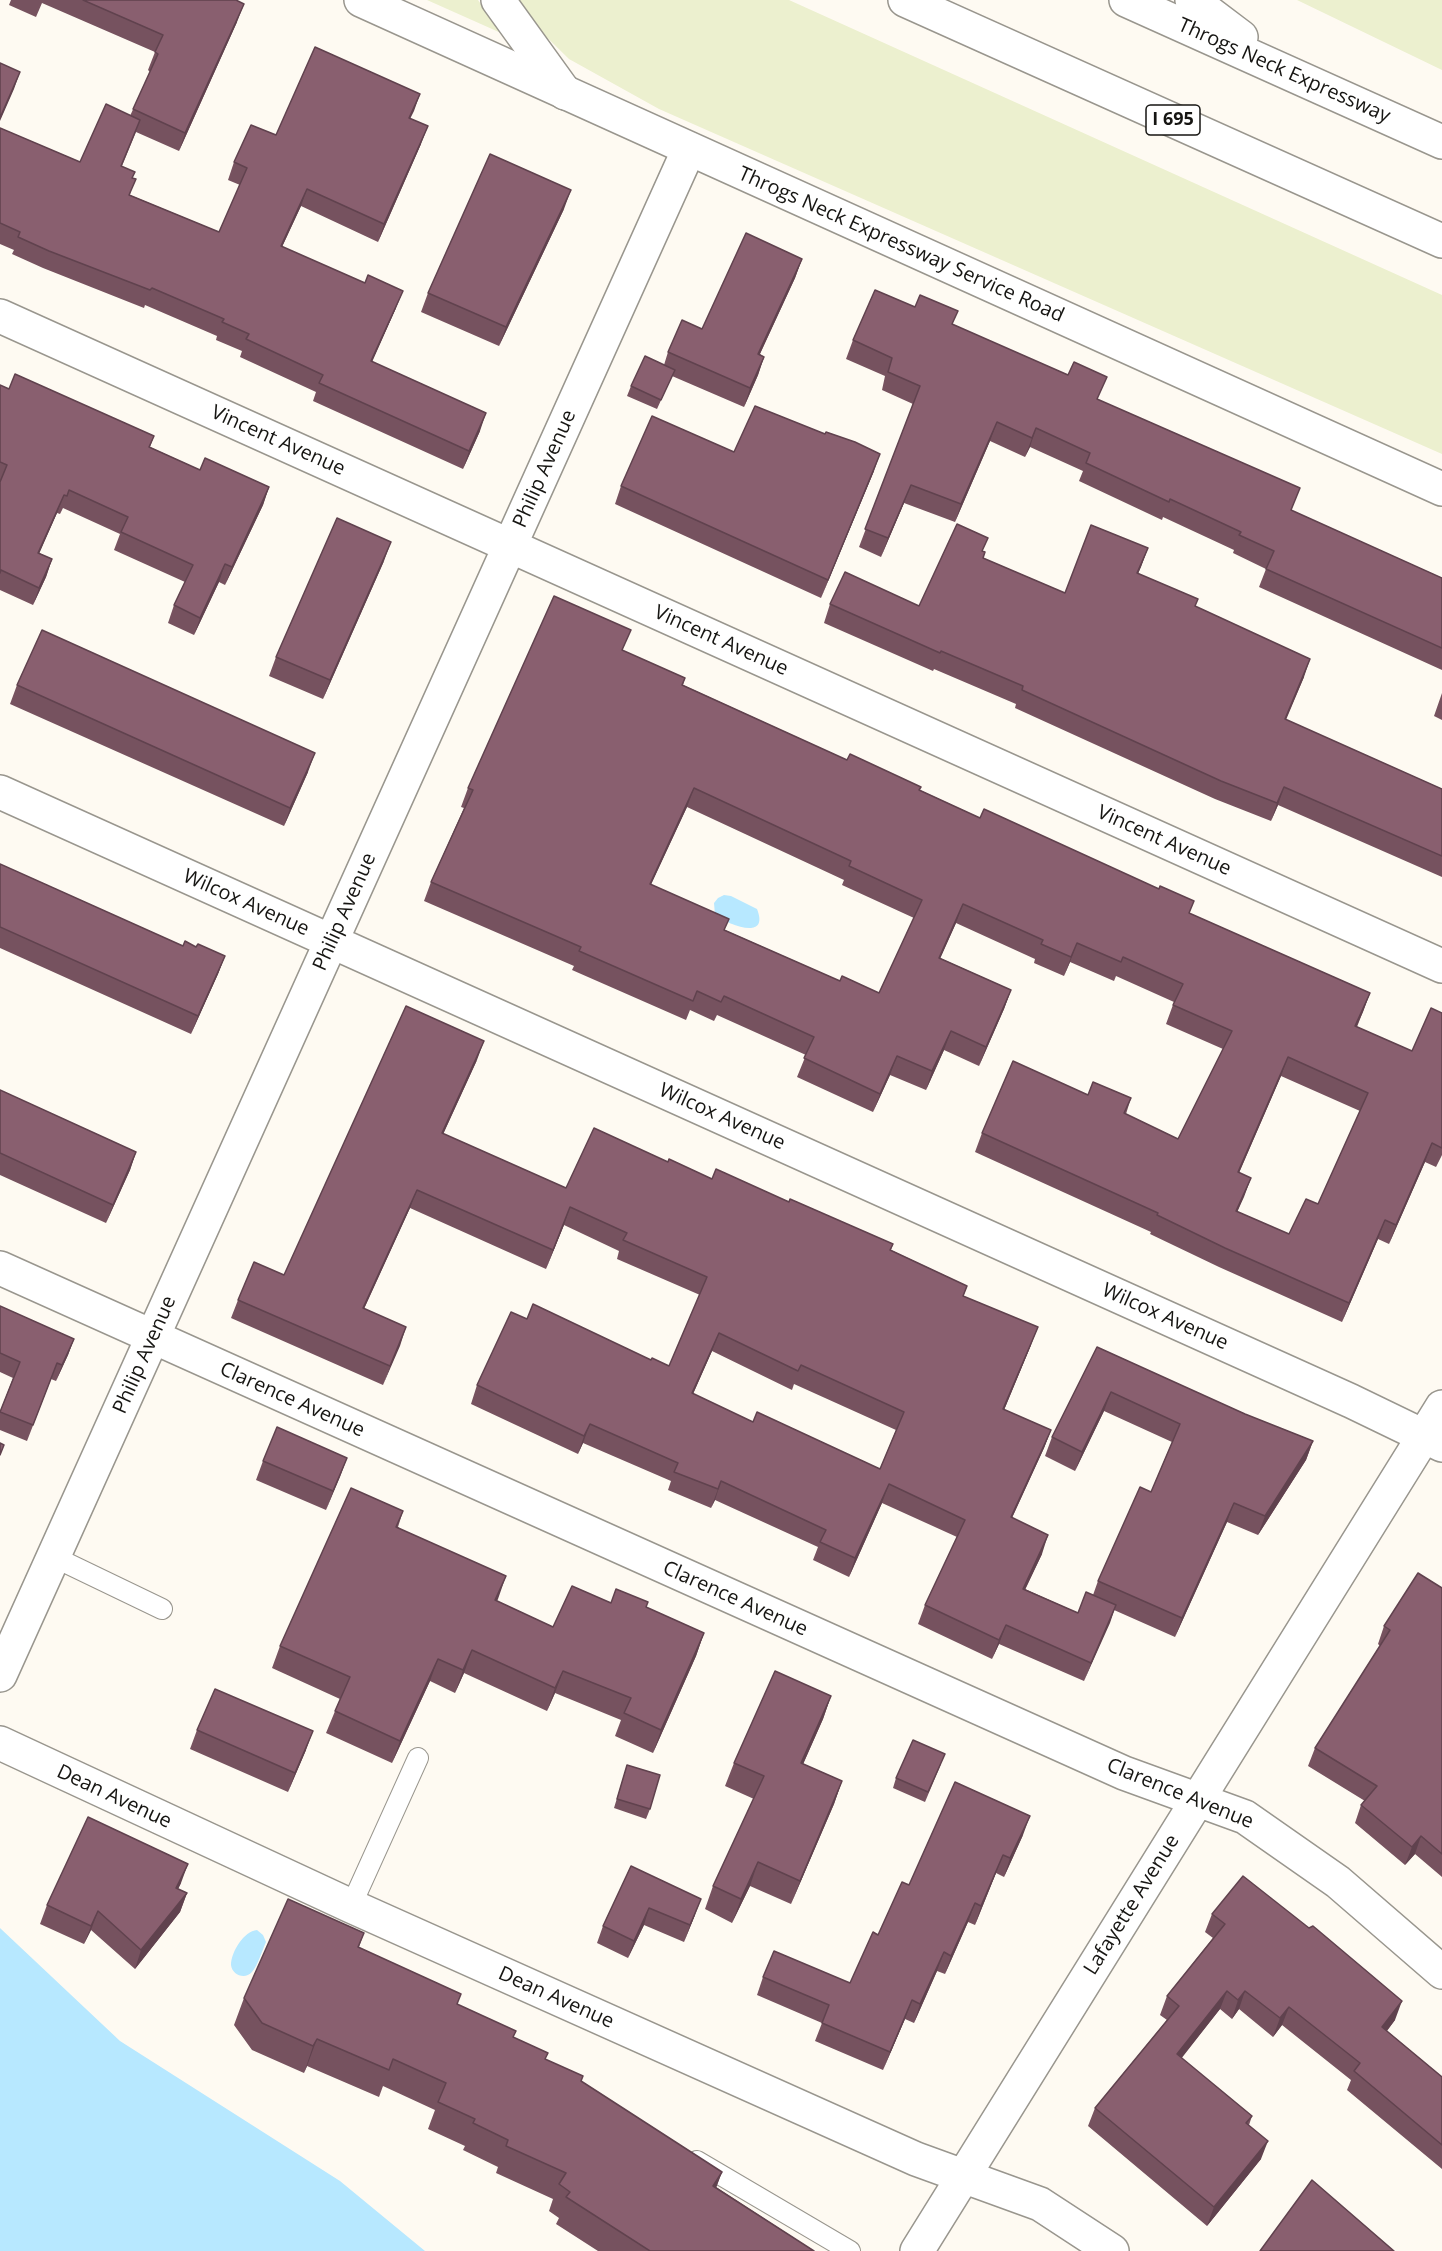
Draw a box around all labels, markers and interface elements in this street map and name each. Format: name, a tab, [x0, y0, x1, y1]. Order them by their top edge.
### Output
street label: Throgs Neck Expressway	[1174, 13, 1394, 129]
road number: I 695	[1146, 105, 1200, 135]
street label: Throgs Neck Expressway Service Road	[734, 162, 1068, 328]
street label: Vincent Avenue	[207, 401, 349, 481]
street label: Philip Avenue	[508, 406, 582, 532]
street label: Vincent Avenue	[650, 601, 792, 681]
street label: Vincent Avenue	[1093, 801, 1235, 881]
street label: Philip Avenue	[308, 849, 382, 975]
street label: Wilcox Avenue	[179, 864, 313, 942]
street label: Wilcox Avenue	[655, 1078, 789, 1156]
street label: Wilcox Avenue	[1098, 1278, 1232, 1356]
street label: Philip Avenue	[108, 1292, 182, 1418]
street label: Clarence Avenue	[216, 1357, 368, 1443]
street label: Clarence Avenue	[659, 1556, 811, 1642]
street label: Clarence Avenue	[1103, 1754, 1257, 1834]
street label: Dean Avenue	[53, 1760, 175, 1834]
street label: Lafayette Avenue	[1079, 1830, 1185, 1980]
street label: Dean Avenue	[495, 1962, 617, 2034]

